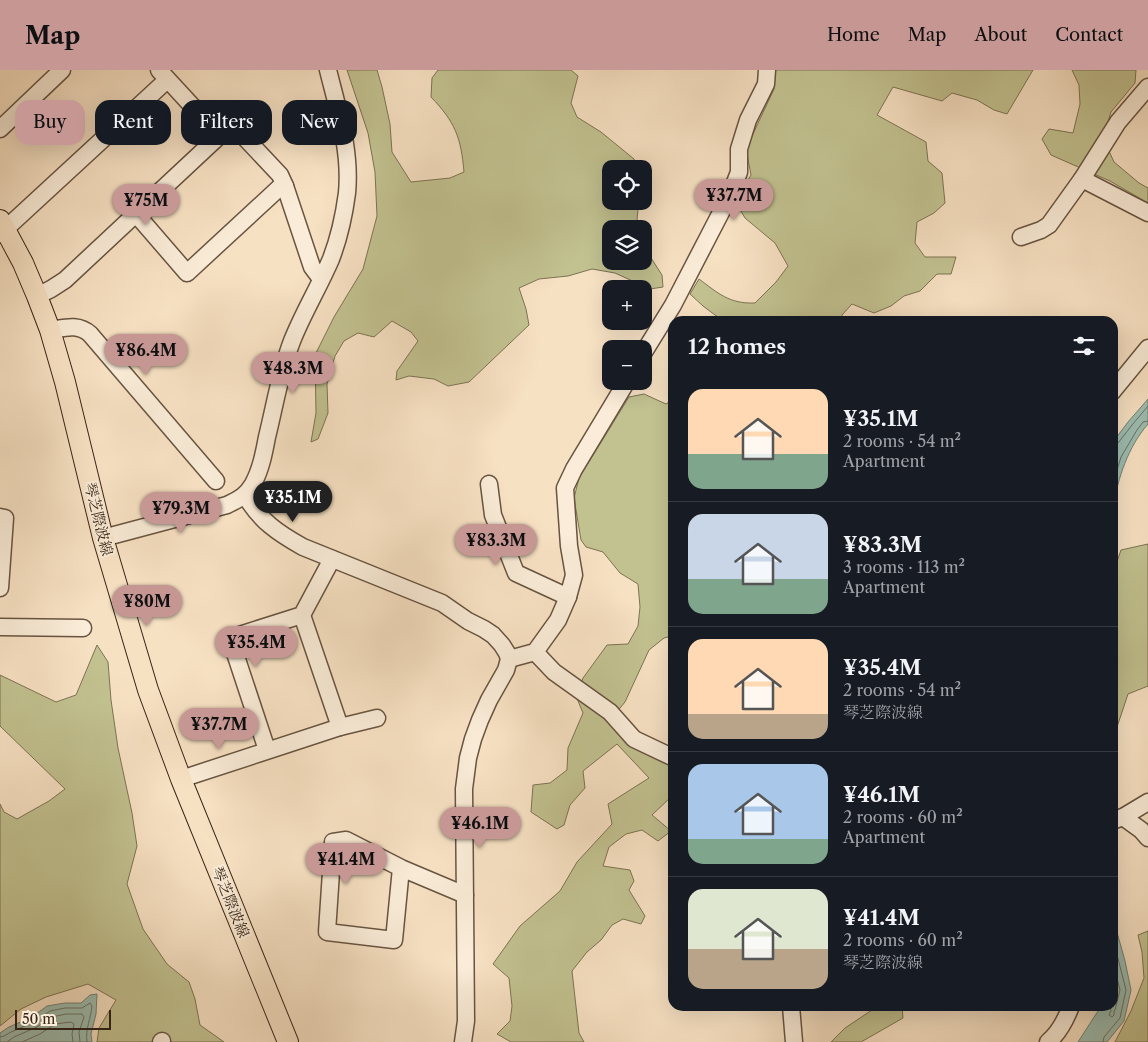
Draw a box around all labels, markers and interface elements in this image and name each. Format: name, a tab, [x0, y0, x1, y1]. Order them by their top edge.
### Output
text: Map	[25, 21, 80, 50]
text: Home	[827, 24, 880, 46]
text: Map	[908, 24, 946, 46]
text: About	[974, 24, 1027, 46]
text: Contact	[1055, 24, 1123, 46]
chip: Buy	[15, 100, 85, 145]
chip: Rent	[95, 100, 171, 145]
chip: Filters	[181, 100, 272, 145]
chip: New	[282, 100, 357, 145]
map controls	[602, 160, 652, 390]
button: locate	[602, 160, 652, 210]
pin: ¥37.7M	[693, 178, 775, 221]
pin: ¥75M	[116, 184, 176, 226]
text: ¥37.7M	[705, 185, 763, 205]
text: ¥75M	[124, 190, 168, 210]
button: layers	[602, 220, 652, 270]
button: +	[602, 280, 652, 330]
icon: filters	[1070, 332, 1098, 360]
pin: ¥86.4M	[105, 334, 187, 376]
text: 12 homes	[688, 334, 786, 359]
text: ¥86.4M	[115, 340, 177, 360]
button: −	[602, 340, 652, 390]
pin: ¥48.3M	[252, 352, 334, 394]
text: ¥48.3M	[263, 358, 323, 378]
text: ¥35.1M	[843, 406, 918, 431]
icon: home	[728, 409, 788, 469]
text: 2 rooms · 54 m²	[843, 431, 961, 451]
text: Apartment	[843, 451, 925, 471]
street label: 琴芝際波線	[81, 480, 117, 558]
pin: ¥35.1M	[252, 480, 334, 523]
text: ¥35.1M	[264, 487, 322, 507]
pin: ¥79.3M	[140, 492, 222, 534]
text: ¥79.3M	[152, 498, 210, 518]
pin: ¥83.3M	[455, 524, 537, 566]
text: ¥83.3M	[466, 530, 526, 550]
text: ¥83.3M	[843, 532, 922, 557]
icon: home	[728, 534, 788, 594]
text: 3 rooms · 113 m²	[843, 557, 965, 577]
text: Apartment	[843, 577, 925, 597]
pin: ¥80M	[117, 584, 177, 627]
text: ¥80M	[123, 591, 171, 611]
pin: ¥35.4M	[215, 626, 297, 668]
text: ¥35.4M	[226, 632, 286, 652]
text: ¥35.4M	[843, 655, 921, 680]
icon: home	[728, 659, 788, 719]
text: 2 rooms · 54 m²	[843, 680, 961, 700]
text: 琴芝際波線	[843, 702, 923, 722]
pin: ¥37.7M	[178, 708, 260, 750]
text: ¥37.7M	[190, 714, 248, 734]
text: ¥46.1M	[843, 782, 920, 807]
icon: home	[728, 784, 788, 844]
pin: ¥46.1M	[439, 806, 521, 849]
text: 2 rooms · 60 m²	[843, 807, 963, 827]
text: ¥46.1M	[451, 813, 509, 833]
text: Apartment	[843, 827, 925, 847]
pin: ¥41.4M	[305, 842, 387, 885]
text: ¥41.4M	[317, 849, 375, 869]
street label: 琴芝際波線	[208, 864, 254, 940]
text: ¥41.4M	[843, 905, 920, 930]
icon: home	[728, 909, 788, 969]
text: 2 rooms · 60 m²	[843, 930, 963, 950]
text: 琴芝際波線	[843, 952, 923, 972]
scale bar	[15, 1007, 111, 1030]
text: 50 m	[22, 1010, 55, 1028]

